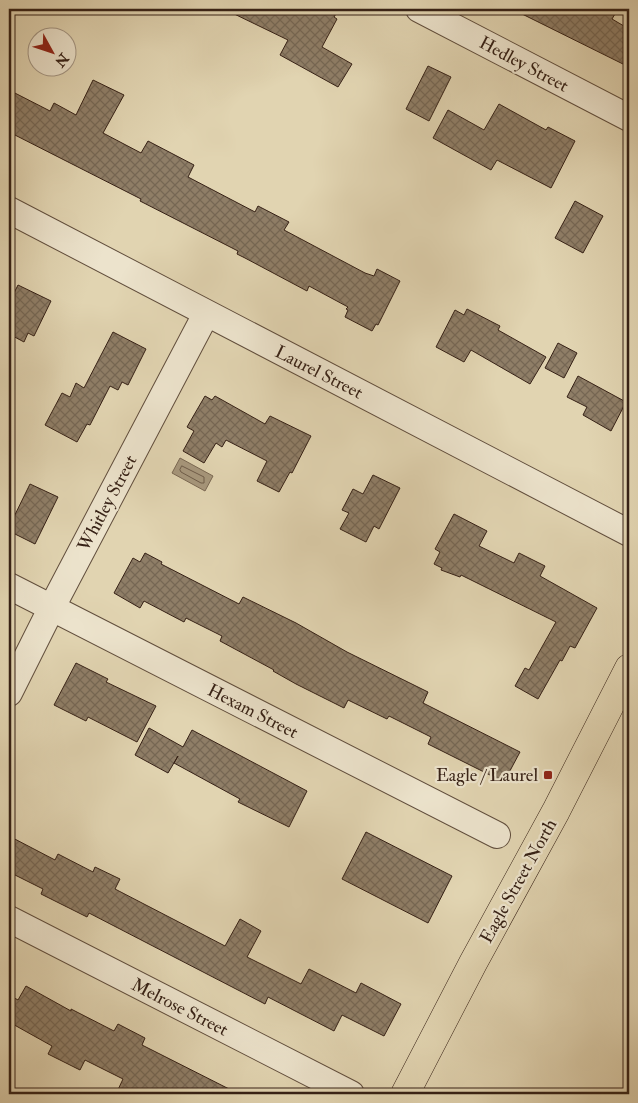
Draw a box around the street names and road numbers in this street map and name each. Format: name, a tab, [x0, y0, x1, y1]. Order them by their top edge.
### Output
street label: Hedley Street	[475, 31, 573, 98]
street label: Laurel Street	[271, 340, 367, 404]
street label: Whitley Street	[72, 451, 142, 556]
street label: Hexam Street	[204, 679, 302, 744]
street label: Eagle Street North	[475, 815, 562, 947]
street label: Melrose Street	[128, 973, 232, 1042]

